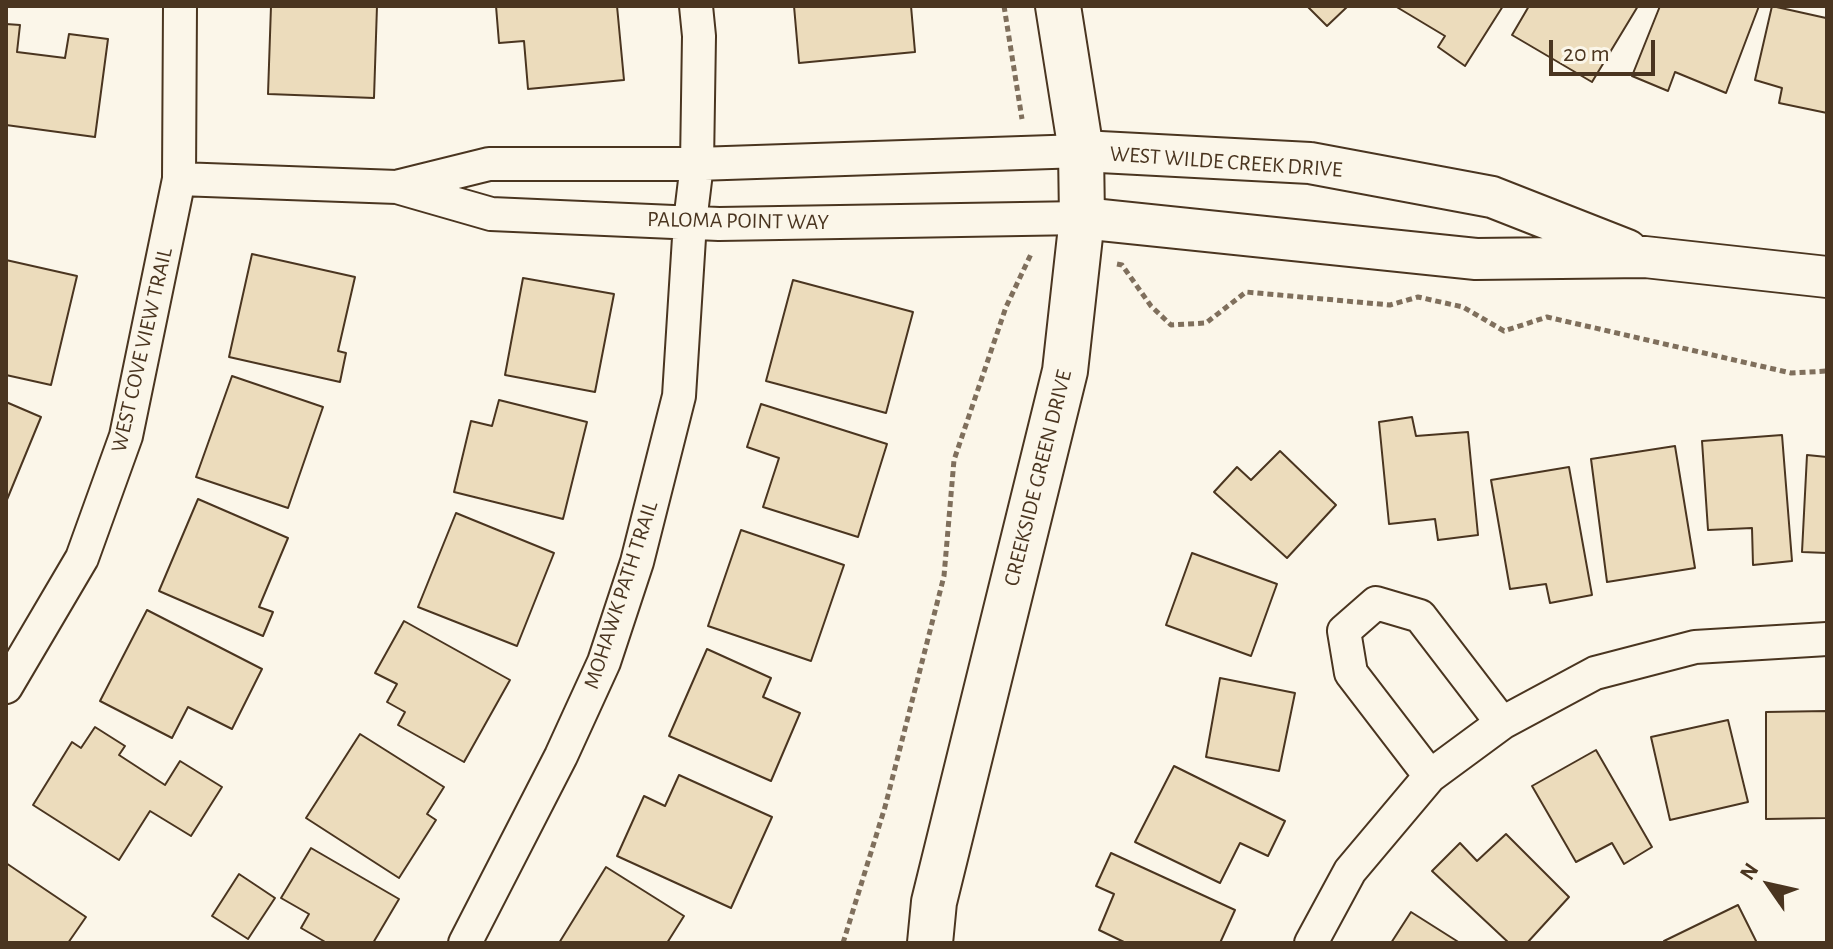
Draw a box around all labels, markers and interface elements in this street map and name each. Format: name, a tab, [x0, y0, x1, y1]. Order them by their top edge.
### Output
scale bar	[1553, 24, 1659, 74]
text: 20 m	[1563, 42, 1610, 66]
street label: WEST WILDE CREEK DRIVE	[1109, 141, 1343, 183]
street label: PALOMA POINT WAY	[647, 206, 829, 236]
street label: WEST COVE VIEW TRAIL	[106, 245, 178, 455]
street label: CREEKSIDE GREEN DRIVE	[998, 367, 1078, 589]
street label: MOHAWK PATH TRAIL	[578, 498, 664, 692]
north arrow	[1729, 845, 1809, 925]
text: N	[1736, 859, 1762, 884]

